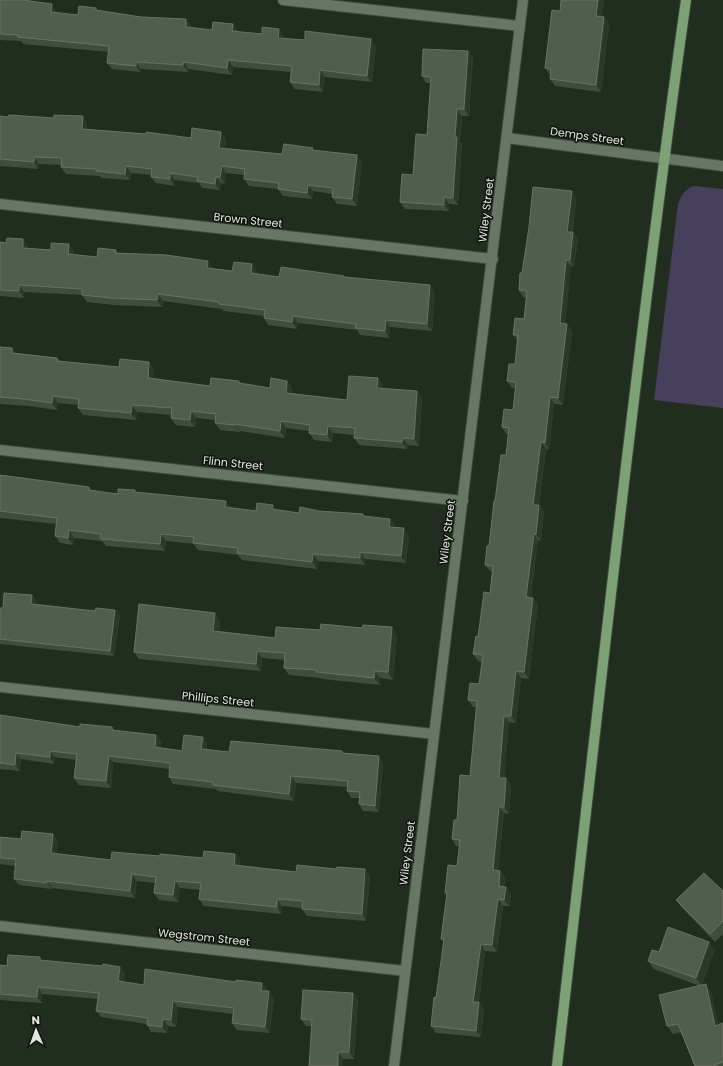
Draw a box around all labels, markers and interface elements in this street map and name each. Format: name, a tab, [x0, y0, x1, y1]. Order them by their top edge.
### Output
street label: Demps Street	[549, 123, 625, 149]
street label: Wiley Street	[474, 177, 498, 243]
street label: Brown Street	[213, 208, 283, 232]
street label: Flinn Street	[202, 452, 264, 474]
street label: Wiley Street	[435, 499, 459, 565]
street label: Phillips Street	[181, 687, 255, 711]
street label: Wiley Street	[395, 820, 419, 886]
street label: Wegstrom Street	[157, 924, 251, 950]
north arrow	[16, 1010, 56, 1050]
text: N	[31, 1012, 40, 1028]

